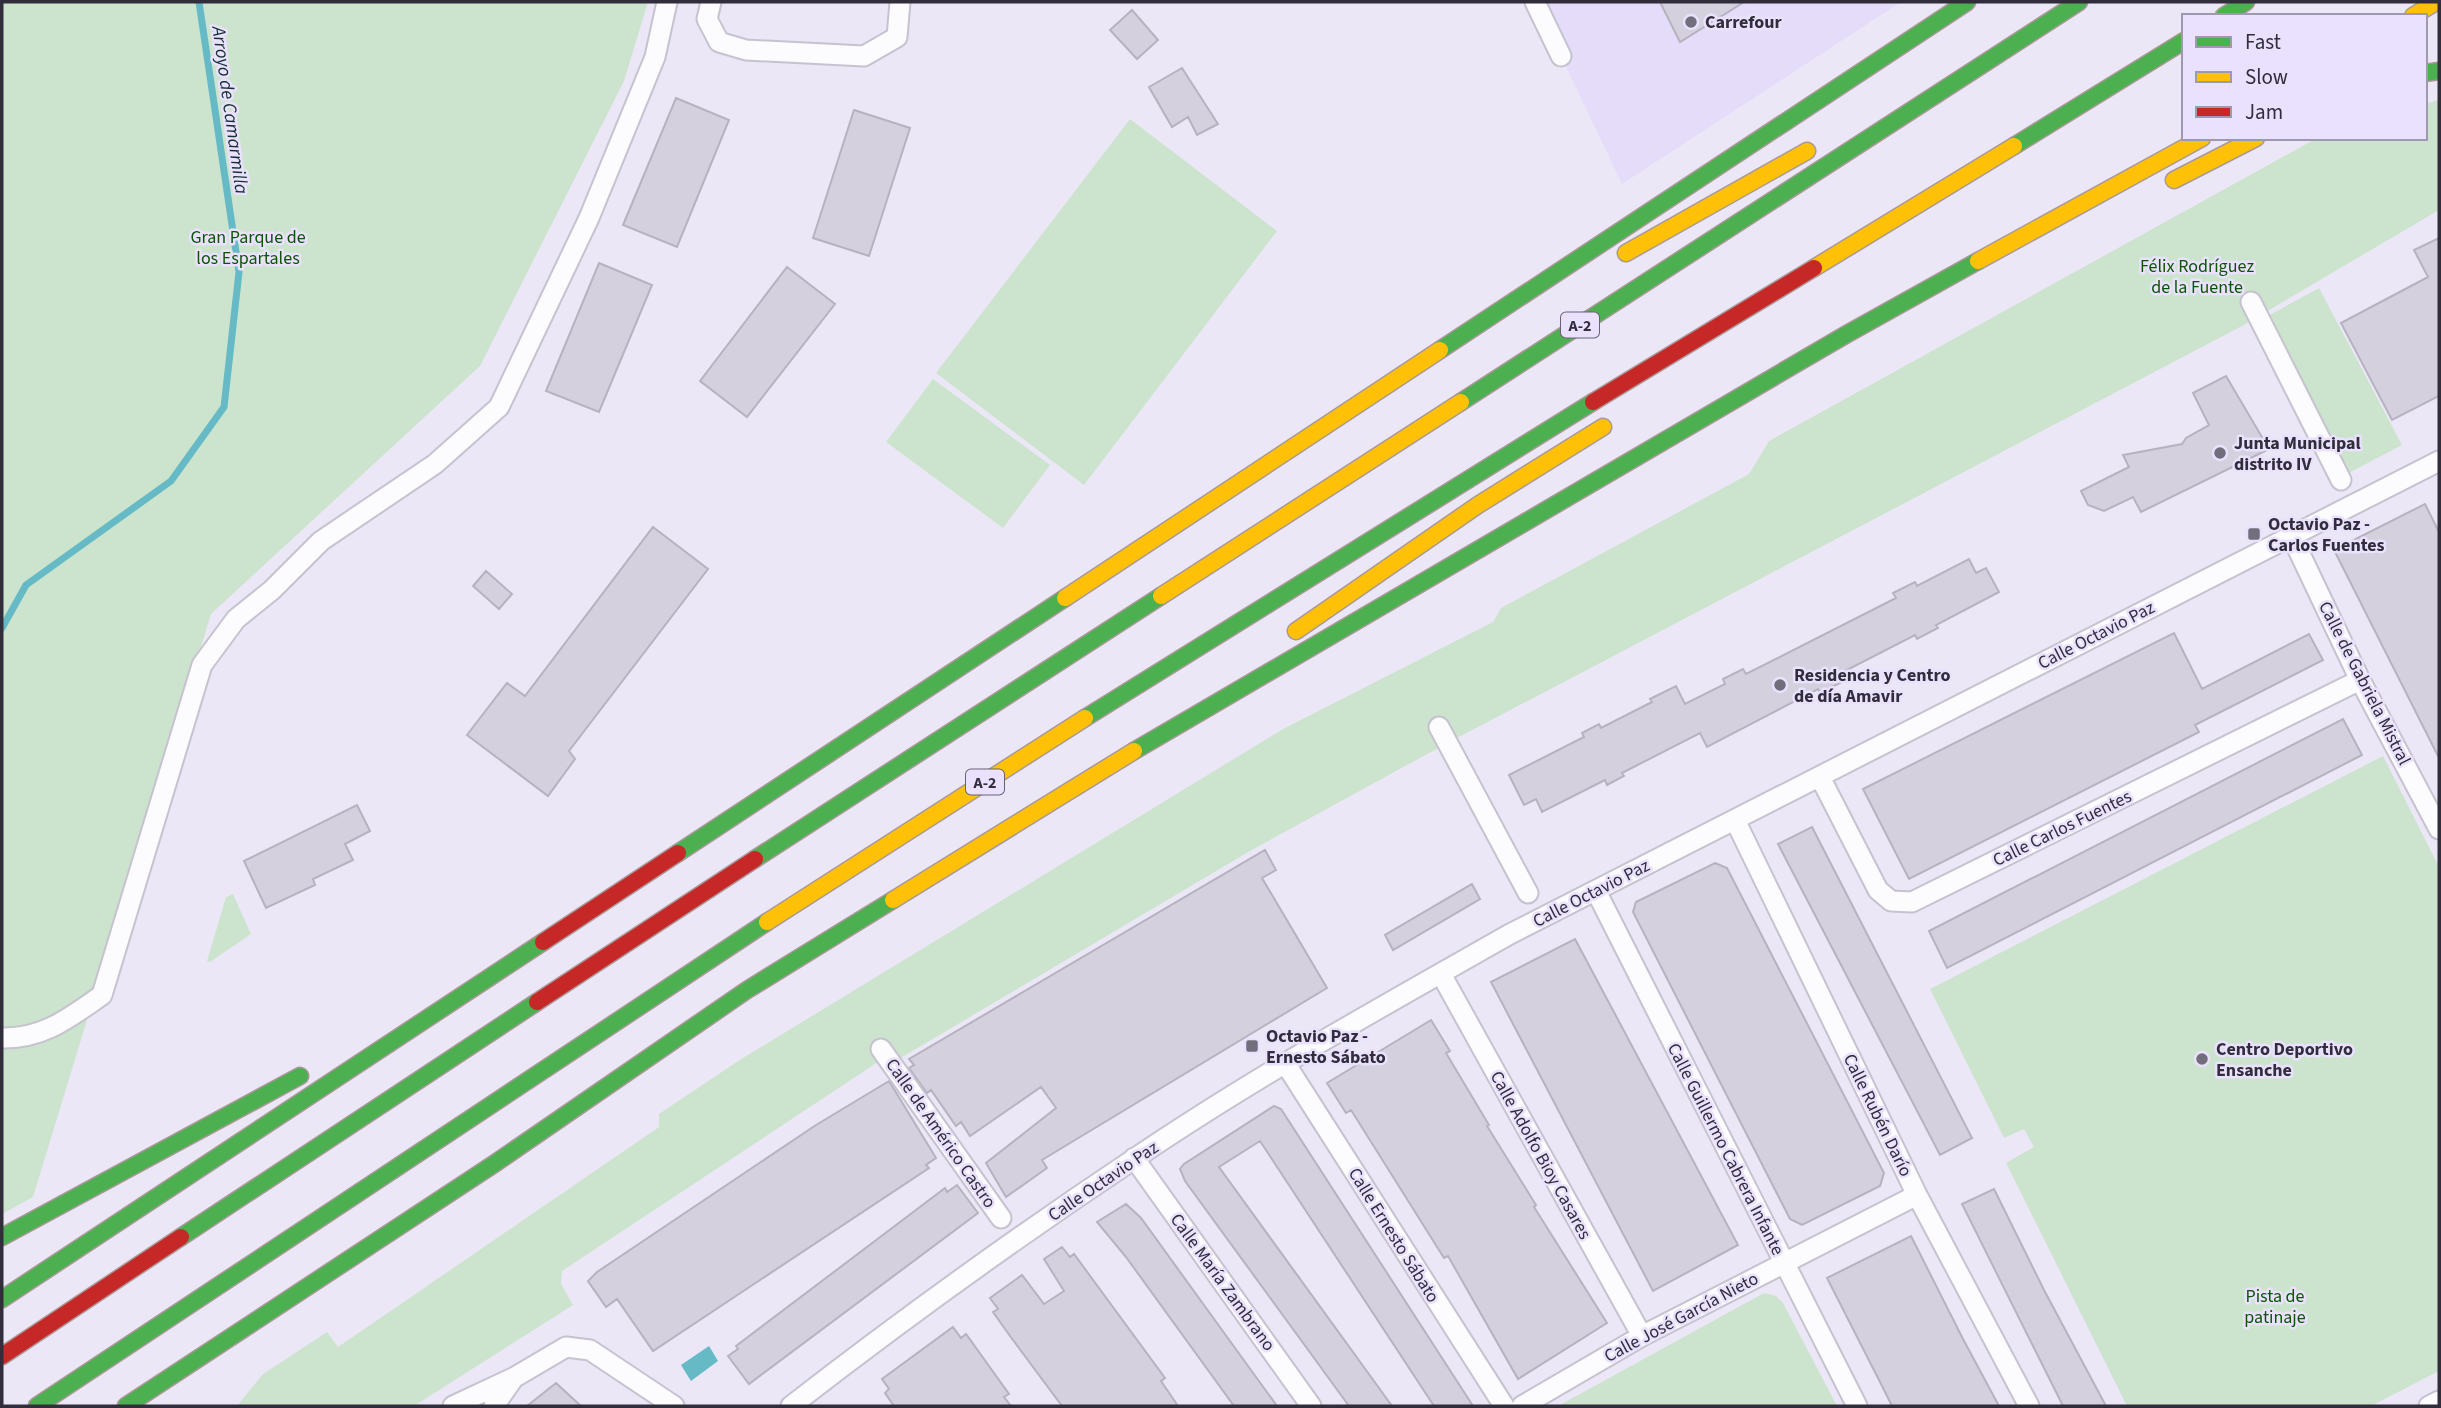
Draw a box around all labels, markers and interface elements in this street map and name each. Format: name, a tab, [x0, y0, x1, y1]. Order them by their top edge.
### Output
place label: Carrefour	[1705, 10, 1783, 35]
marker: Carrefour	[1683, 14, 1699, 30]
legend	[2182, 14, 2427, 140]
water label: Arroyo de Camarmilla	[204, 24, 255, 196]
text: Fast	[2245, 27, 2281, 57]
text: Slow	[2245, 62, 2288, 92]
text: Jam	[2245, 97, 2283, 127]
park label: Gran Parque de los Espartales	[190, 225, 306, 271]
park label: Félix Rodríguez de la Fuente	[2140, 254, 2254, 300]
road number: A-2	[1561, 312, 1599, 338]
place label: Junta Municipal distrito IV	[2234, 431, 2361, 477]
marker: Junta Municipal distrito IV	[2212, 445, 2228, 461]
place label: Octavio Paz - Carlos Fuentes	[2268, 512, 2385, 558]
marker: Octavio Paz - Carlos Fuentes	[2246, 526, 2262, 542]
street label: Calle Octavio Paz	[2033, 595, 2159, 676]
street label: Calle de Gabriela Mistral	[2312, 597, 2417, 769]
place label: Residencia y Centro de día Amavir	[1794, 663, 1950, 709]
marker: Residencia y Centro de día Amavir	[1772, 677, 1788, 693]
road number: A-2	[966, 769, 1004, 794]
street label: Calle Carlos Fuentes	[1989, 784, 2136, 873]
street label: Calle Octavio Paz	[1528, 853, 1654, 934]
place label: Octavio Paz - Ernesto Sábato	[1266, 1024, 1386, 1070]
place label: Centro Deportivo Ensanche	[2216, 1037, 2353, 1083]
marker: Octavio Paz - Ernesto Sábato	[1244, 1038, 1260, 1054]
street label: Calle Guillermo Cabrera Infante	[1661, 1039, 1790, 1260]
street label: Calle Rubén Darío	[1837, 1050, 1918, 1181]
marker: Centro Deportivo Ensanche	[2194, 1051, 2210, 1067]
street label: Calle de Américo Castro	[879, 1053, 1002, 1213]
street label: Calle Adolfo Bioy Casares	[1484, 1067, 1597, 1244]
street label: Calle Octavio Paz	[1043, 1135, 1164, 1228]
street label: Calle Ernesto Sábato	[1342, 1163, 1445, 1308]
street label: Calle María Zambrano	[1164, 1208, 1281, 1356]
street label: Calle José García Nieto	[1600, 1266, 1763, 1369]
park label: Pista de patinaje	[2244, 1284, 2306, 1330]

